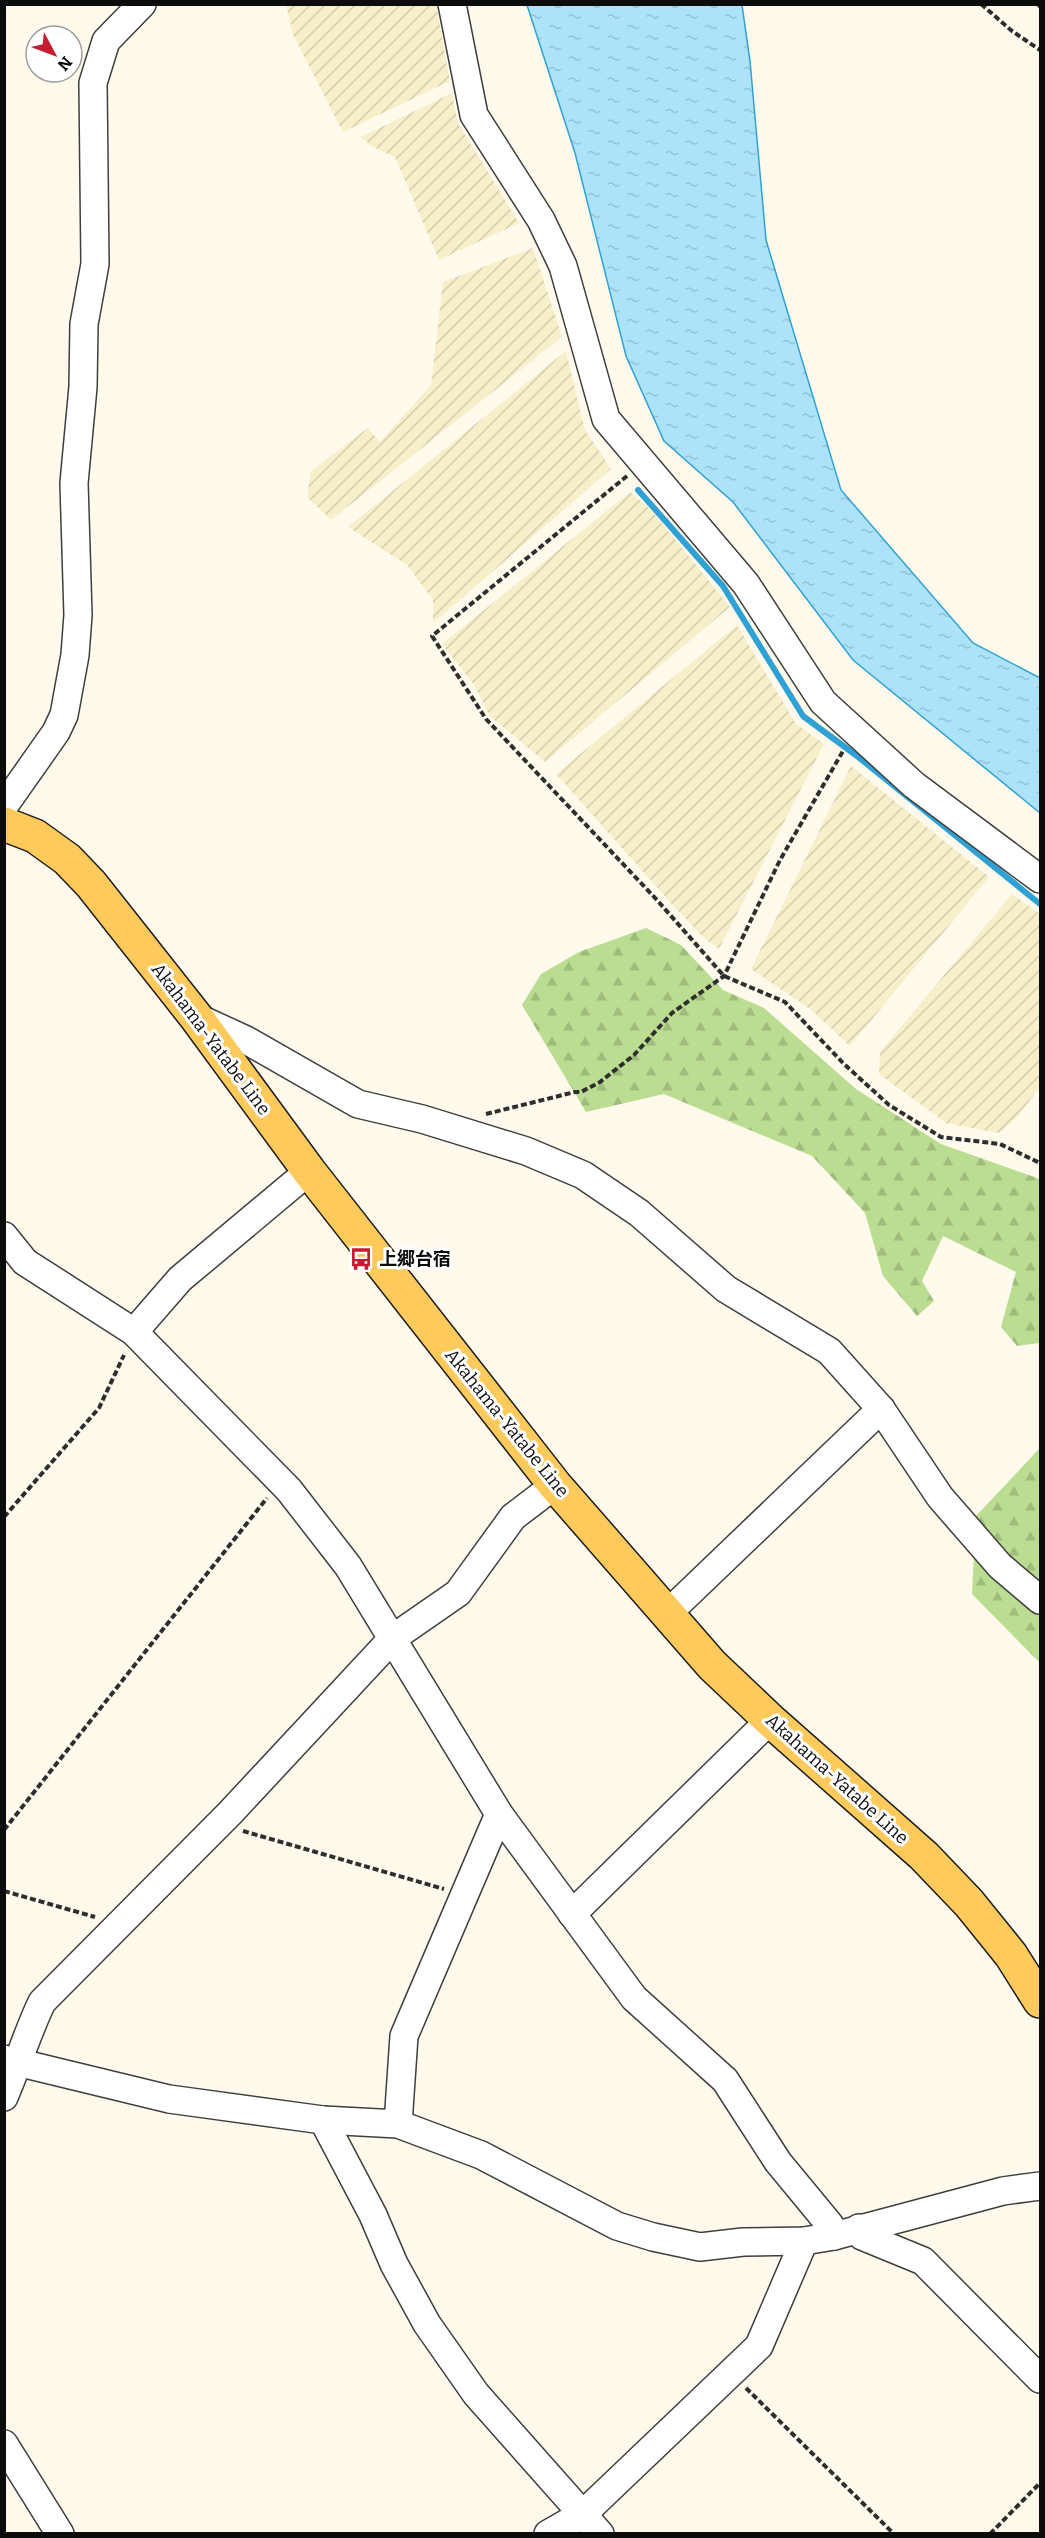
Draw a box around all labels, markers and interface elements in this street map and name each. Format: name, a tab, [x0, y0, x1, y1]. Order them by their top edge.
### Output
north arrow	[24, 24, 84, 84]
text: N	[54, 53, 76, 74]
street label: Akahama-Yatabe Line	[147, 959, 275, 1119]
bus stop icon: 上郷台宿	[348, 1246, 374, 1272]
place label: 上郷台宿	[379, 1248, 451, 1270]
street label: Akahama-Yatabe Line	[440, 1344, 574, 1502]
street label: Akahama-Yatabe Line	[761, 1709, 913, 1849]

